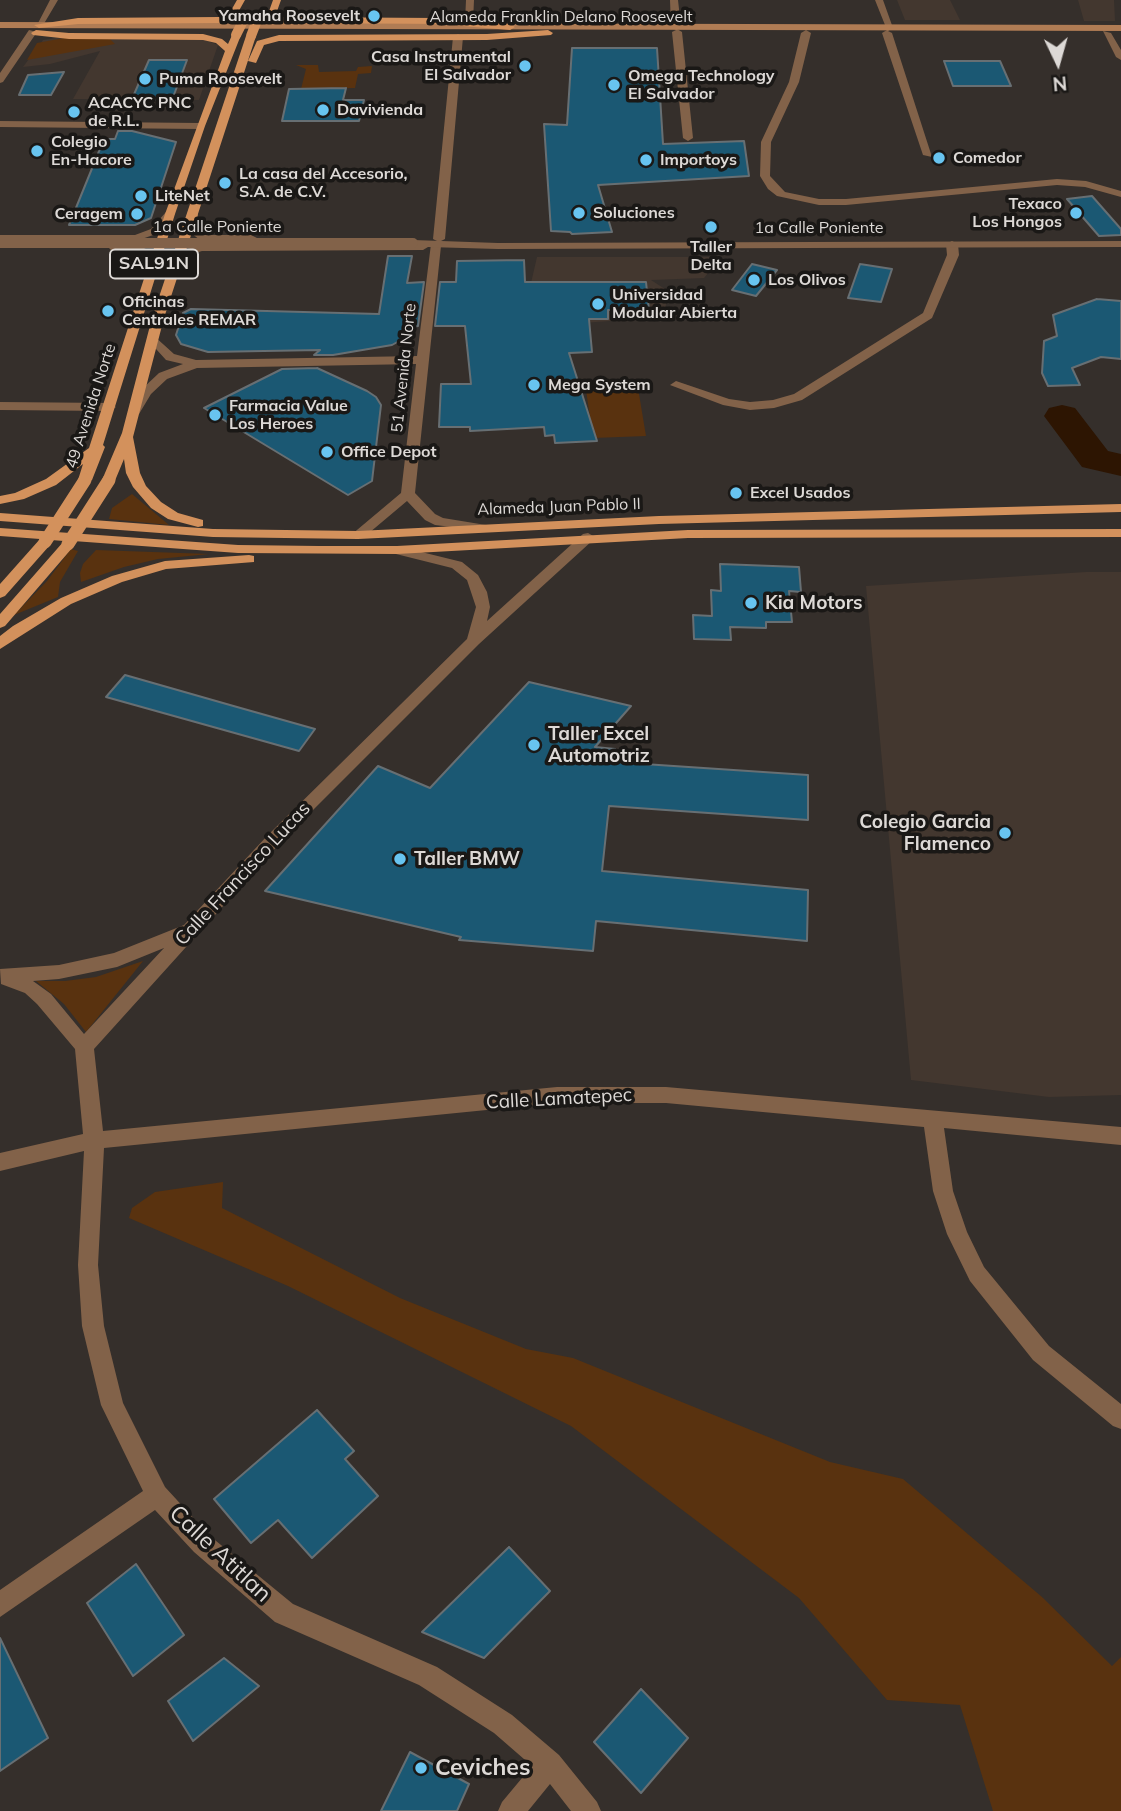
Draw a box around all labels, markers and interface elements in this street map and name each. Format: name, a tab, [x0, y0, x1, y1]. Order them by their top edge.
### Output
place label: Yamaha Roosevelt	[219, 6, 360, 26]
street label: Alameda Franklin Delano Roosevelt	[429, 7, 693, 27]
marker: Yamaha Roosevelt	[366, 8, 382, 24]
north arrow	[1023, 28, 1093, 98]
place label: Casa Instrumental El Salvador	[371, 47, 511, 85]
marker: Casa Instrumental El Salvador	[517, 58, 533, 74]
place label: Omega Technology El Salvador	[628, 66, 775, 104]
place label: Puma Roosevelt	[159, 69, 282, 89]
marker: Puma Roosevelt	[137, 71, 153, 87]
text: N	[1052, 71, 1068, 96]
marker: Omega Technology El Salvador	[606, 77, 622, 93]
place label: ACACYC PNC de R.L.	[88, 93, 191, 131]
place label: Davivienda	[337, 100, 423, 120]
marker: Davivienda	[315, 102, 331, 118]
marker: ACACYC PNC de R.L.	[66, 104, 82, 120]
place label: Colegio En-Hacore	[51, 132, 132, 170]
marker: Colegio En-Hacore	[29, 143, 45, 159]
place label: Comedor	[953, 148, 1022, 168]
place label: Importoys	[660, 150, 737, 170]
marker: Comedor	[931, 150, 947, 166]
marker: Importoys	[638, 152, 654, 168]
place label: La casa del Accesorio, S.A. de C.V.	[239, 164, 407, 202]
marker: La casa del Accesorio, S.A. de C.V.	[217, 175, 233, 191]
place label: LiteNet	[155, 186, 210, 206]
marker: LiteNet	[133, 188, 149, 204]
place label: Texaco Los Hongos	[972, 194, 1062, 232]
place label: Soluciones	[593, 203, 675, 223]
place label: Ceragem	[55, 204, 123, 224]
marker: Soluciones	[571, 205, 587, 221]
marker: Texaco Los Hongos	[1068, 205, 1084, 221]
marker: Ceragem	[129, 206, 145, 222]
street label: 1a Calle Poniente	[153, 217, 281, 237]
street label: 1a Calle Poniente	[755, 218, 883, 238]
marker: Taller Delta	[703, 219, 719, 235]
place label: Taller Delta	[690, 237, 732, 275]
road number: SAL91N	[110, 250, 198, 278]
place label: Los Olivos	[768, 270, 846, 290]
marker: Los Olivos	[746, 272, 762, 288]
place label: Universidad Modular Abierta	[612, 285, 737, 323]
place label: Oficinas Centrales REMAR	[122, 292, 256, 330]
marker: Universidad Modular Abierta	[590, 296, 606, 312]
street label: 51 Avenida Norte	[388, 302, 420, 434]
marker: Oficinas Centrales REMAR	[100, 303, 116, 319]
street label: 49 Avenida Norte	[62, 341, 120, 471]
place label: Mega System	[548, 375, 651, 395]
marker: Mega System	[526, 377, 542, 393]
place label: Farmacia Value Los Heroes	[229, 396, 348, 434]
marker: Farmacia Value Los Heroes	[207, 407, 223, 423]
place label: Office Depot	[341, 442, 437, 462]
marker: Office Depot	[319, 444, 335, 460]
place label: Excel Usados	[750, 483, 851, 503]
marker: Excel Usados	[728, 485, 744, 501]
street label: Alameda Juan Pablo II	[477, 495, 641, 519]
place label: Kia Motors	[765, 592, 863, 614]
marker: Kia Motors	[743, 595, 759, 611]
place label: Taller Excel Automotriz	[548, 723, 650, 767]
marker: Taller Excel Automotriz	[526, 737, 542, 753]
street label: Calle Francisco Lucas	[171, 798, 315, 950]
place label: Colegio Garcia Flamenco	[859, 811, 991, 855]
marker: Colegio Garcia Flamenco	[997, 825, 1013, 841]
place label: Taller BMW	[414, 848, 520, 870]
marker: Taller BMW	[392, 851, 408, 867]
street label: Calle Lamatepec	[485, 1084, 633, 1114]
street label: Calle Atitlan	[163, 1500, 277, 1608]
place label: Ceviches	[435, 1754, 530, 1782]
marker: Ceviches	[413, 1760, 429, 1776]

